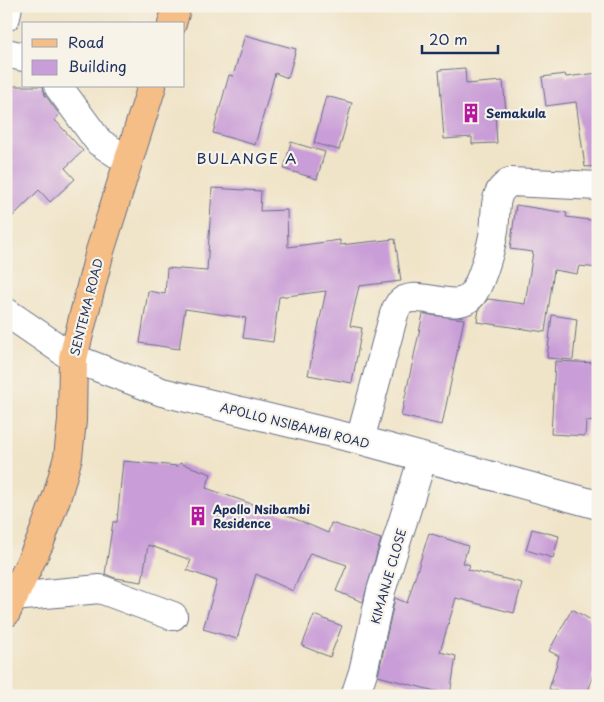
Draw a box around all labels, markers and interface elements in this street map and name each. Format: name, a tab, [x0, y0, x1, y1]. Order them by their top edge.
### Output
legend	[22, 22, 185, 88]
scale bar	[422, 22, 498, 54]
text: 20 m	[429, 27, 468, 50]
text: Road	[68, 30, 104, 53]
text: Building	[68, 54, 127, 77]
building icon: Semakula	[460, 102, 482, 124]
place label: Semakula	[486, 104, 546, 122]
district label: BULANGE A	[197, 146, 297, 169]
street label: SENTEMA ROAD	[65, 256, 107, 358]
street label: APOLLO NSIBAMBI ROAD	[218, 398, 372, 452]
place label: Apollo Nsibambi Residence	[212, 500, 310, 532]
building icon: Apollo Nsibambi Residence	[187, 505, 209, 527]
street label: KIMANJE CLOSE	[366, 526, 410, 626]

